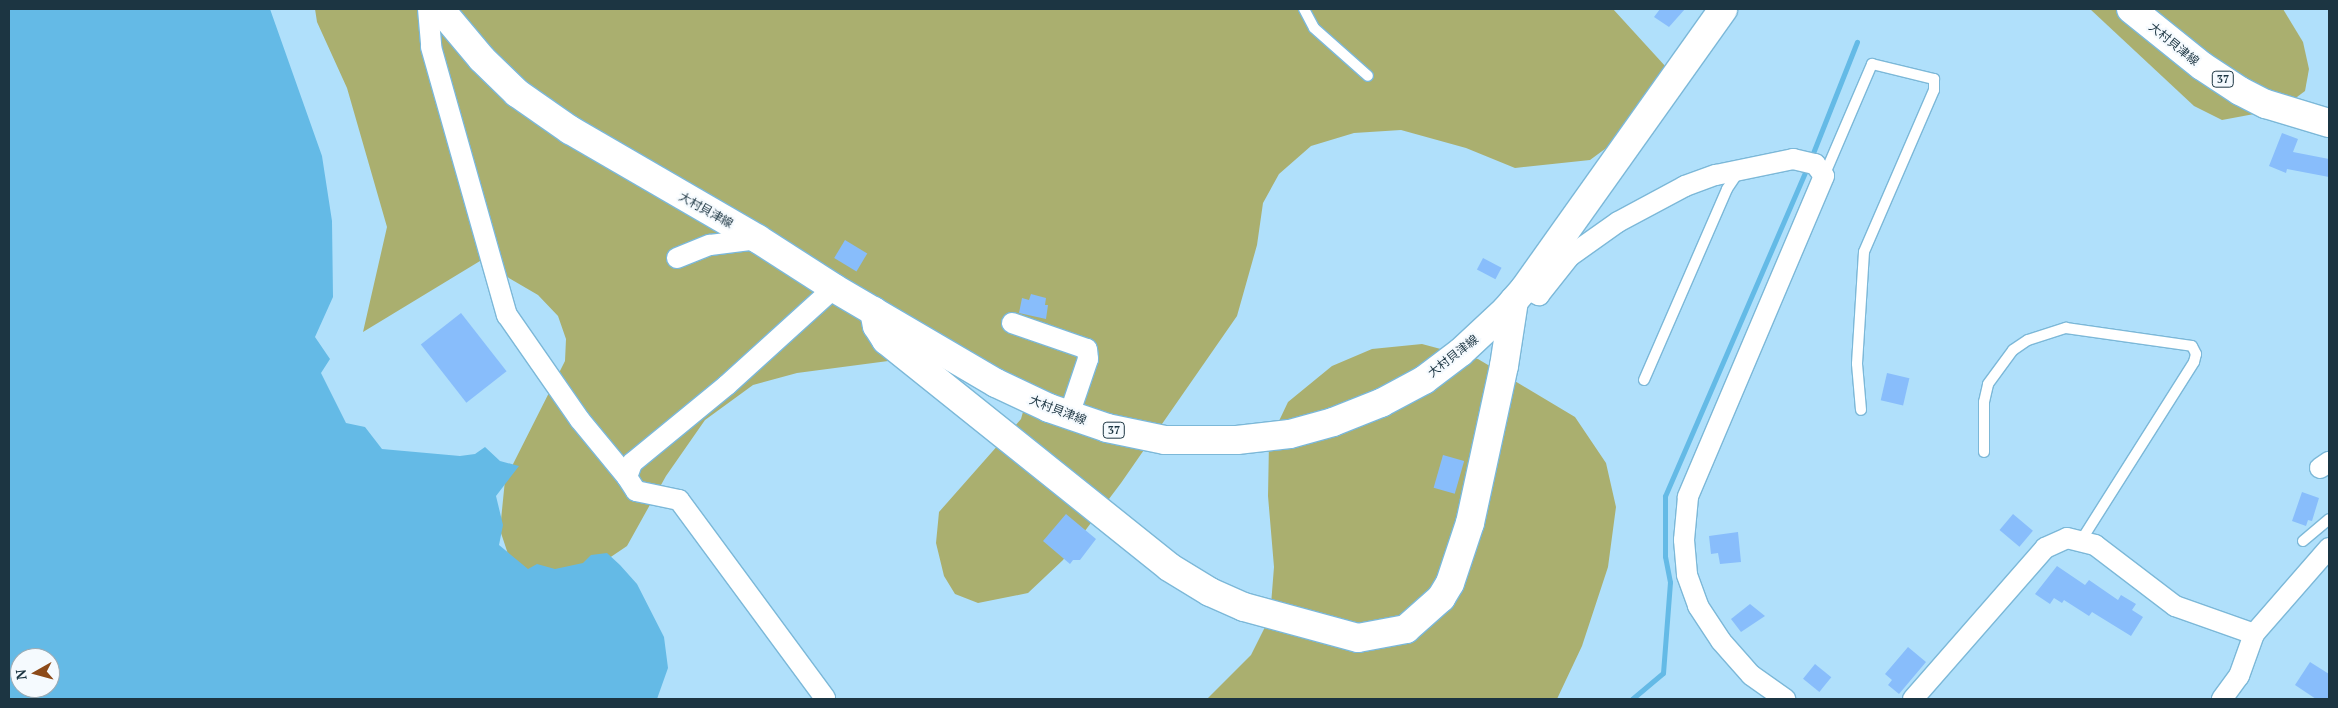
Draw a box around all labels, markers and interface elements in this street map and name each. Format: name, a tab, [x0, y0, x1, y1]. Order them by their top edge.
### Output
street label: 大村貝津線	[2146, 20, 2202, 68]
road number: 37	[2212, 70, 2234, 88]
street label: 大村貝津線	[676, 189, 736, 231]
street label: 大村貝津線	[1425, 332, 1481, 380]
street label: 大村貝津線	[1027, 393, 1089, 427]
road number: 37	[1103, 422, 1125, 438]
north arrow	[10, 648, 60, 698]
text: N	[11, 668, 31, 681]

